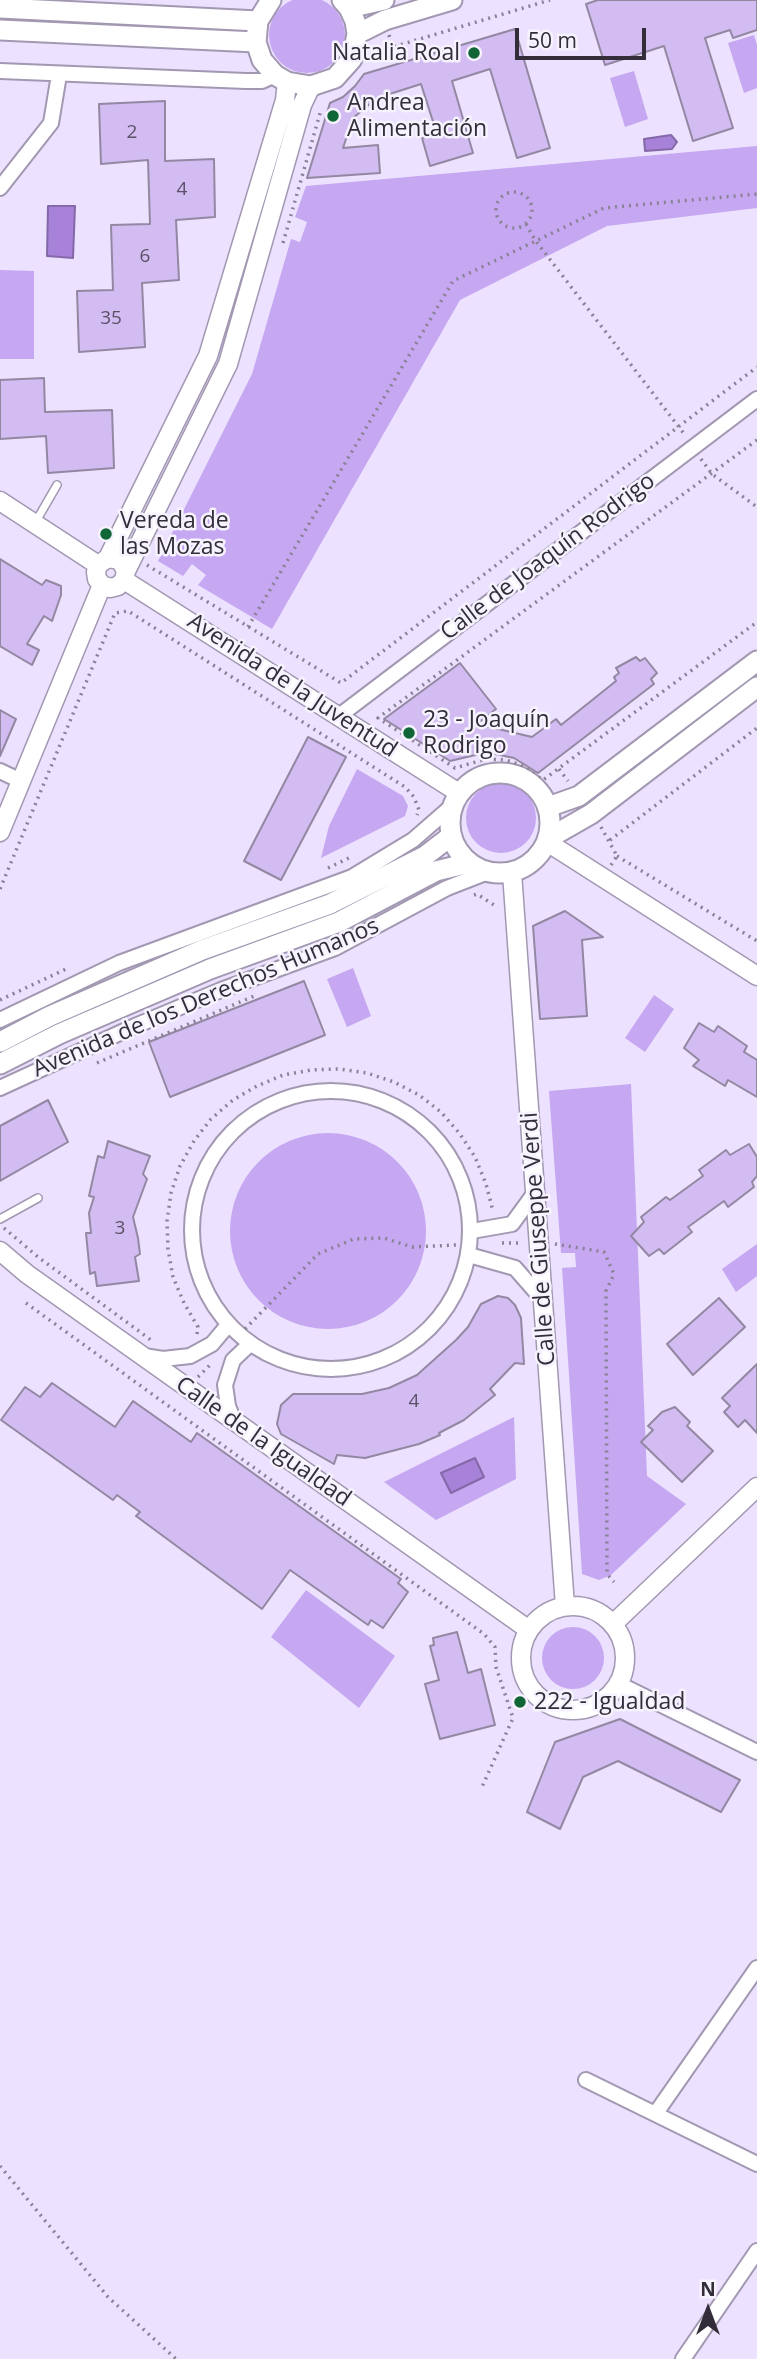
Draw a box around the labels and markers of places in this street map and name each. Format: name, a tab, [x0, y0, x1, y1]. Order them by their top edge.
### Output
place label: Natalia Roal	[332, 39, 460, 67]
marker: Natalia Roal	[466, 45, 482, 61]
place label: Andrea Alimentación	[347, 89, 487, 143]
marker: Andrea Alimentación	[325, 108, 341, 124]
place label: Vereda de las Mozas	[120, 507, 229, 561]
marker: Vereda de las Mozas	[98, 526, 114, 542]
place label: 23 - Joaquín Rodrigo	[423, 706, 550, 760]
marker: 23 - Joaquín Rodrigo	[401, 725, 417, 741]
place label: 222 - Igualdad	[534, 1688, 685, 1716]
marker: 222 - Igualdad	[512, 1694, 528, 1710]

